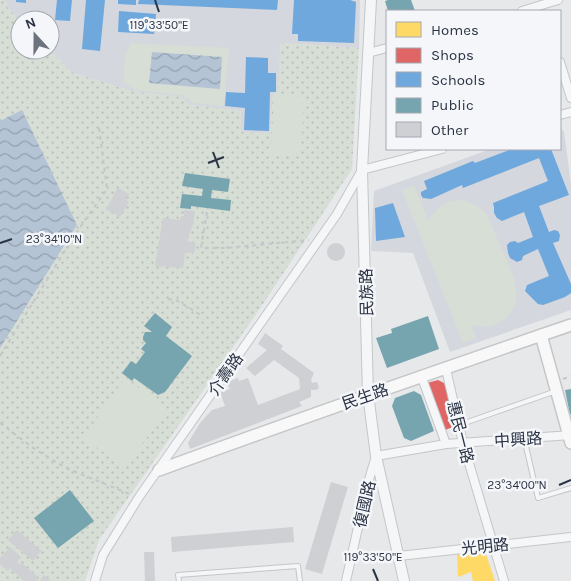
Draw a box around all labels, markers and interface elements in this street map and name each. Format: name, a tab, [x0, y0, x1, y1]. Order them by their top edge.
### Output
north arrow	[10, 10, 60, 60]
legend	[386, 10, 561, 150]
text: N	[23, 14, 38, 33]
text: 119°33'50"E	[129, 18, 189, 32]
text: Homes	[431, 21, 479, 39]
text: Shops	[431, 46, 474, 64]
text: Schools	[431, 71, 485, 89]
text: Public	[431, 96, 474, 114]
text: Other	[431, 121, 469, 139]
text: 23°34'10"N	[26, 232, 82, 246]
street label: 民族路	[357, 268, 376, 316]
street label: 介壽路	[204, 349, 247, 399]
street label: 民生路	[339, 380, 391, 413]
street label: 惠民一路	[444, 399, 477, 465]
street label: 中興路	[493, 428, 543, 451]
text: 23°34'00"N	[487, 478, 547, 492]
street label: 復國路	[350, 479, 379, 530]
street label: 光明路	[460, 535, 510, 558]
text: 119°33'50"E	[343, 550, 403, 564]

